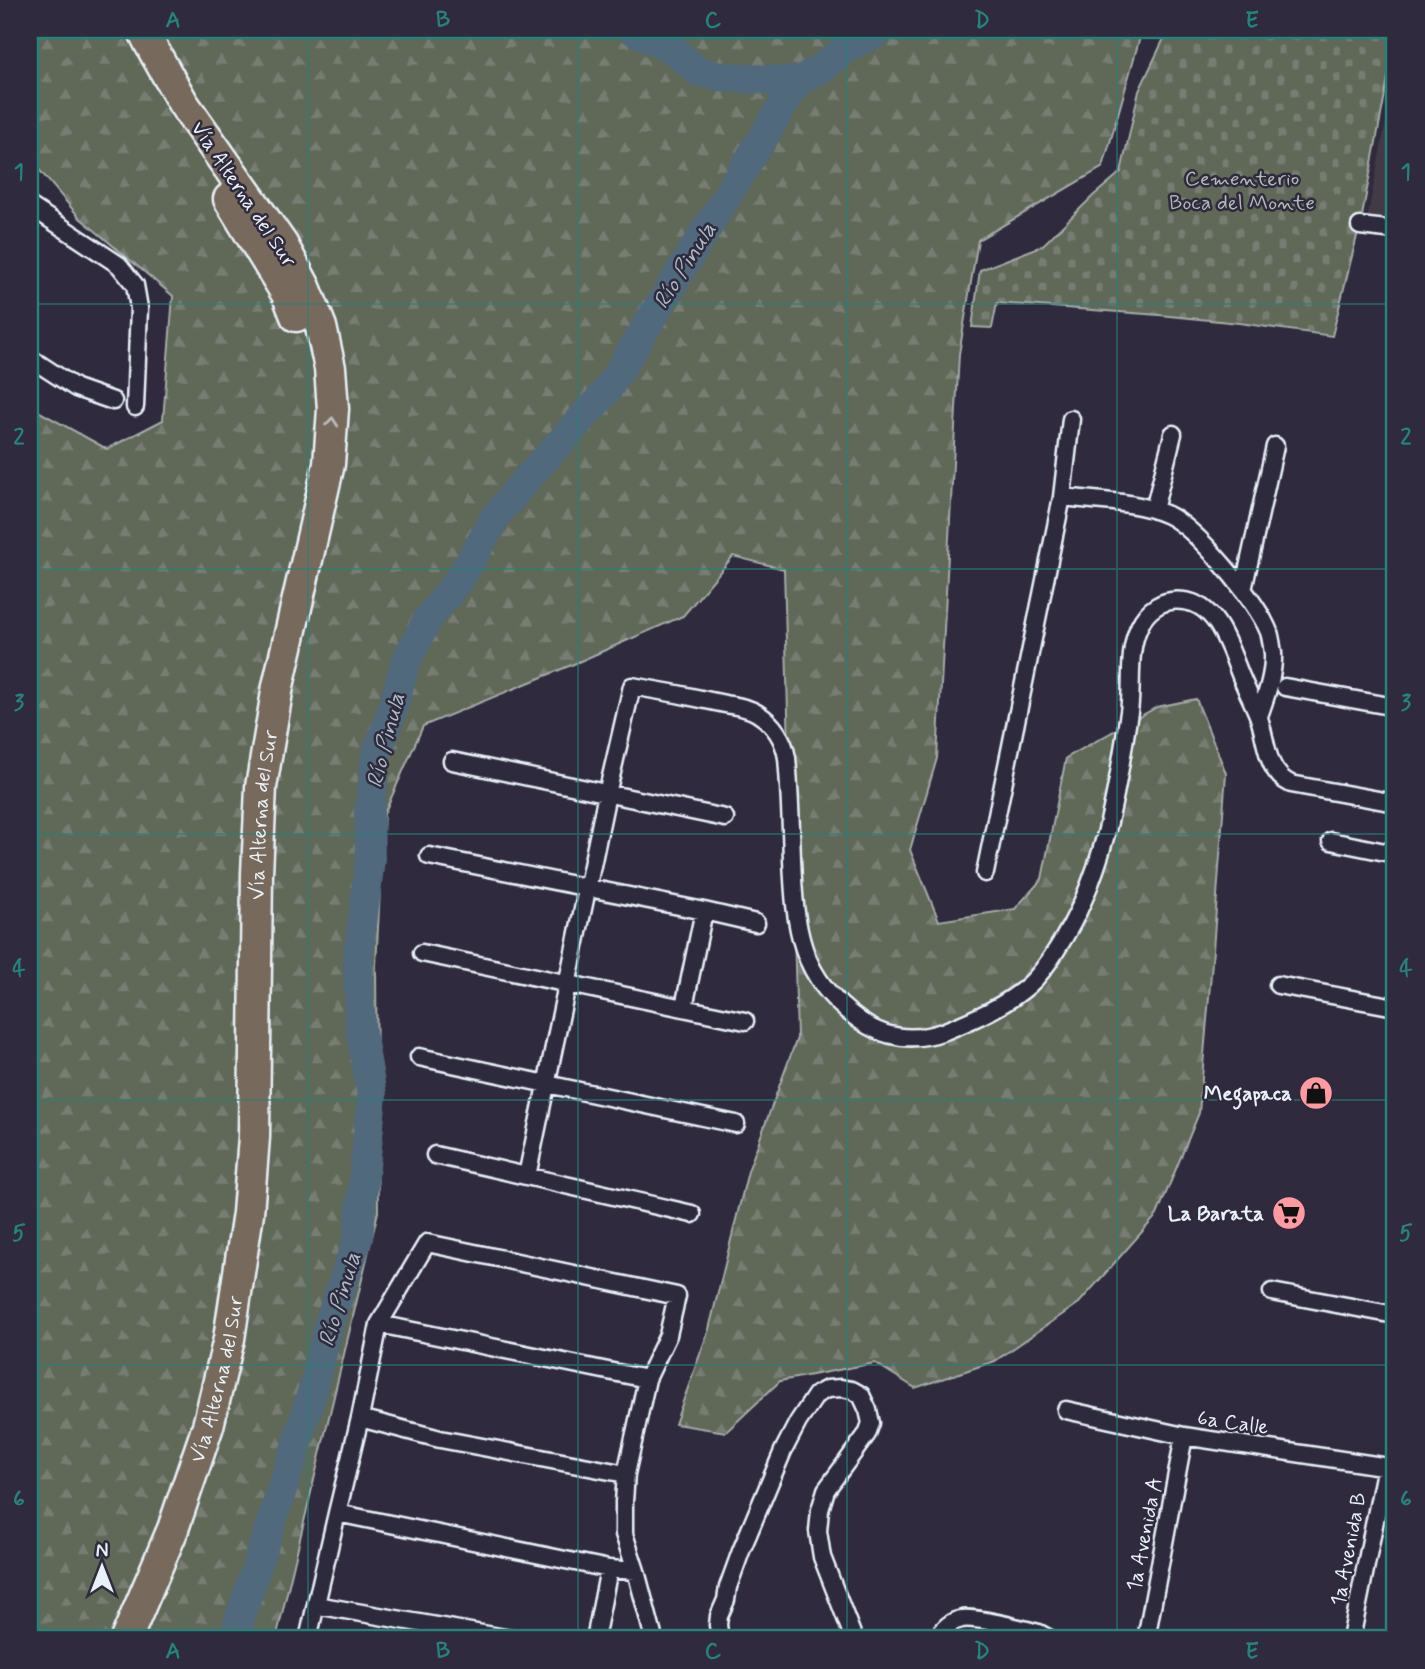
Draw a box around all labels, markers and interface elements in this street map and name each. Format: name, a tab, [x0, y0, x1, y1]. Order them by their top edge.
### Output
text: A	[165, 6, 181, 36]
text: B	[436, 6, 451, 36]
text: C	[705, 6, 722, 36]
text: D	[974, 6, 990, 36]
text: E	[1245, 6, 1259, 36]
street label: Vía Alterna del Sur	[184, 116, 303, 273]
text: 1	[14, 158, 24, 188]
text: 1	[1401, 158, 1411, 188]
park label: Cementerio Boca del Monte	[1169, 165, 1315, 217]
water label: Río Pinula	[647, 217, 724, 315]
one-way arrow	[324, 416, 339, 427]
text: 2	[13, 423, 25, 453]
text: 2	[1400, 423, 1412, 453]
text: 3	[14, 689, 25, 719]
text: 3	[1401, 689, 1412, 719]
water label: Río Pinula	[361, 690, 413, 791]
street label: Vía Alterna del Sur	[244, 728, 285, 900]
text: 4	[12, 954, 26, 984]
text: 4	[1399, 954, 1413, 984]
shop icon: Megapaca	[1297, 1074, 1335, 1112]
place label: Megapaca	[1204, 1080, 1292, 1110]
supermarket icon: La Barata	[1270, 1194, 1308, 1232]
place label: La Barata	[1168, 1200, 1264, 1228]
text: 5	[12, 1219, 26, 1249]
text: 5	[1399, 1219, 1413, 1249]
water label: Río Pinula	[312, 1249, 369, 1350]
street label: Vía Alterna del Sur	[184, 1294, 250, 1466]
street label: 6a Calle	[1195, 1404, 1270, 1442]
street label: 1a Avenida A	[1120, 1475, 1170, 1594]
text: 6	[13, 1485, 25, 1515]
text: 6	[1400, 1485, 1412, 1515]
street label: 1a Avenida B	[1324, 1490, 1374, 1608]
north arrow	[66, 1532, 136, 1602]
text: N	[96, 1539, 108, 1564]
text: A	[165, 1637, 181, 1667]
text: B	[436, 1637, 451, 1667]
text: C	[705, 1637, 722, 1667]
text: D	[974, 1637, 990, 1667]
text: E	[1245, 1637, 1259, 1667]

